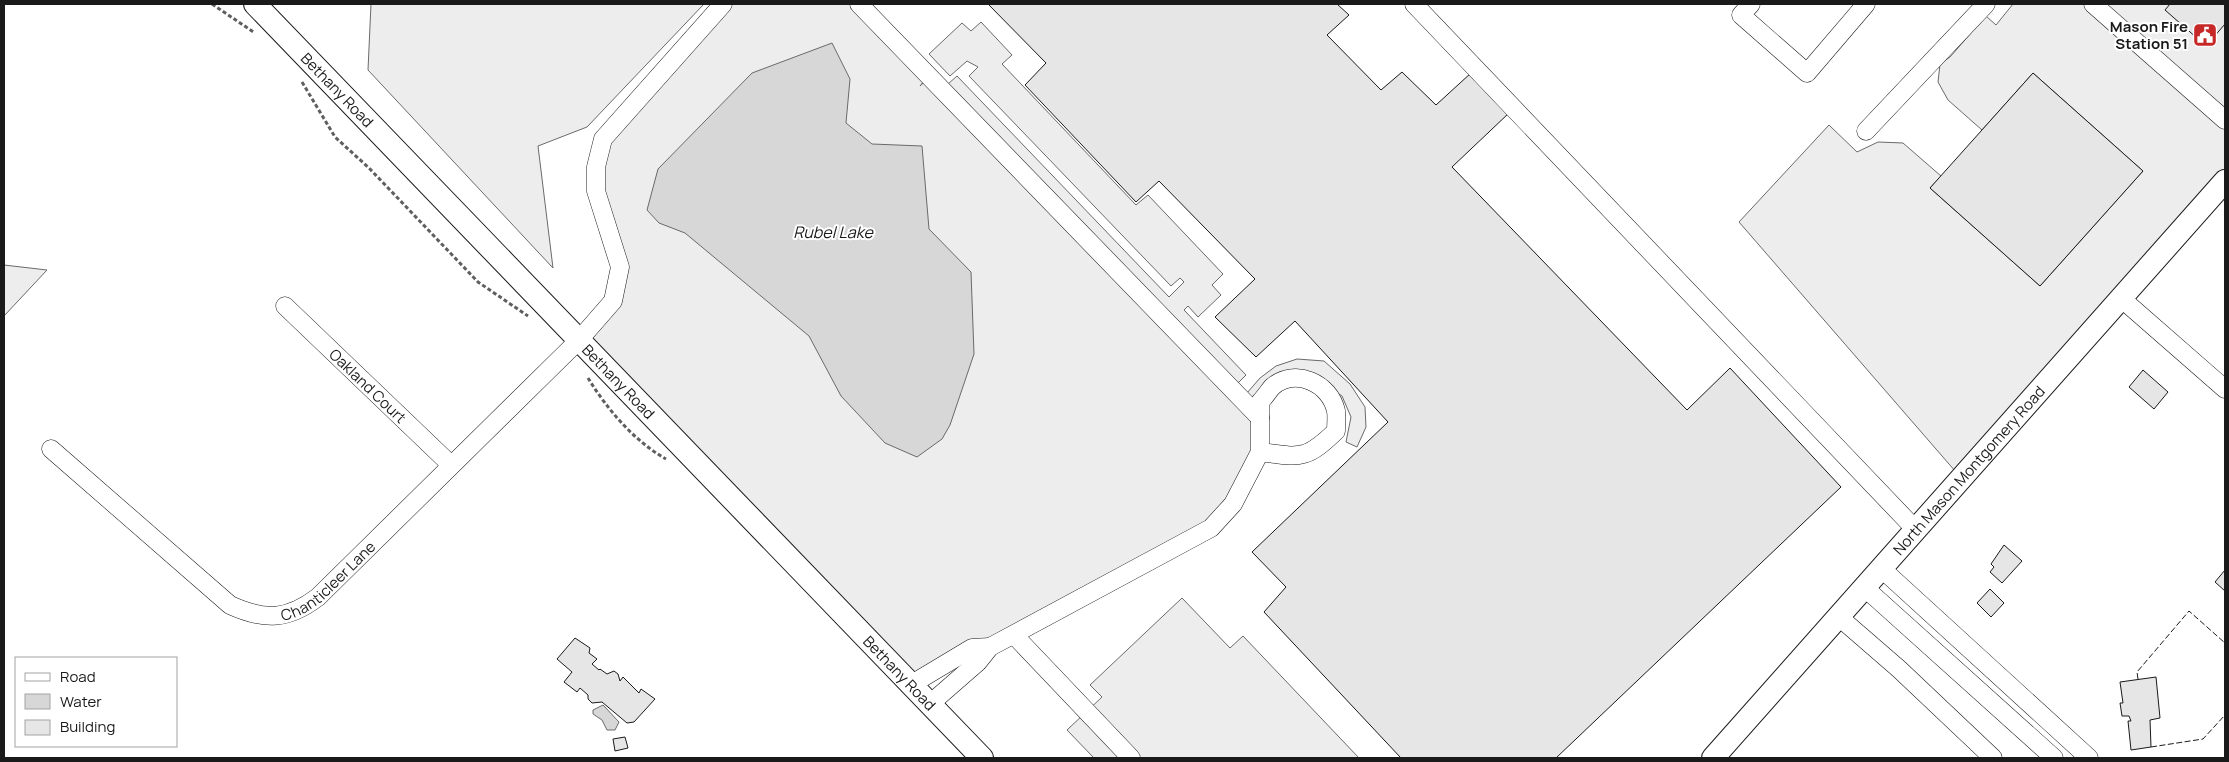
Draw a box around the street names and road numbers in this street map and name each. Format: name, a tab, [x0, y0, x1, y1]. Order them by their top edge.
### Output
street label: Bethany Road	[297, 48, 379, 132]
street label: Bethany Road	[578, 339, 660, 423]
street label: Oakland Court	[325, 344, 411, 427]
street label: North Mason Montgomery Road	[1888, 381, 2049, 559]
street label: Chanticleer Lane	[278, 536, 380, 625]
street label: Bethany Road	[859, 631, 941, 715]

